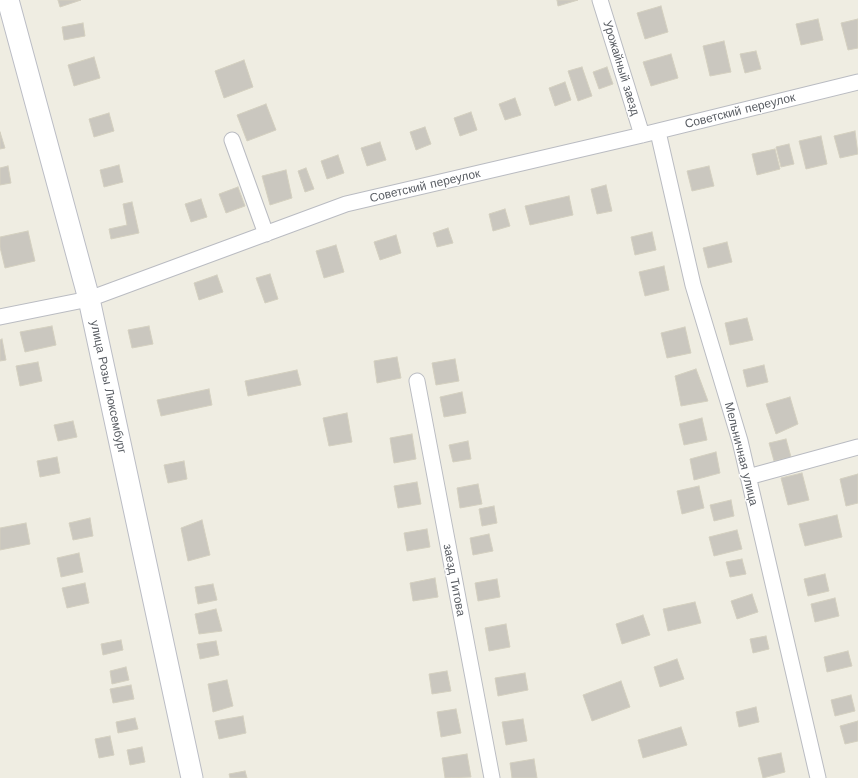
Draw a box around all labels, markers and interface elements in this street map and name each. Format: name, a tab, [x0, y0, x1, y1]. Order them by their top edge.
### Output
street label: Урожайный заезд	[600, 19, 642, 117]
street label: Советский переулок	[683, 90, 797, 132]
street label: Советский переулок	[368, 166, 482, 206]
street label: улица Розы Люксембург	[87, 319, 129, 455]
street label: Мельничная улица	[721, 401, 761, 507]
street label: заезд Титова	[440, 543, 468, 617]

